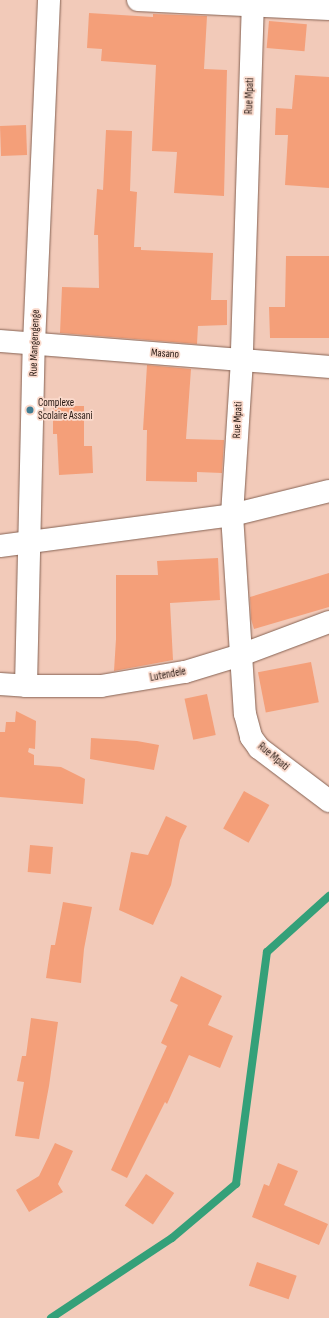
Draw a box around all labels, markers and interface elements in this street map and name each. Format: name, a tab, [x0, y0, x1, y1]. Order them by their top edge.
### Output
street label: Rue Mpati	[243, 77, 257, 115]
street label: Rue Mangengenge	[27, 309, 43, 377]
street label: Masano	[150, 346, 180, 362]
place label: Complexe Scolaire Assani	[38, 397, 93, 423]
street label: Rue Mpati	[230, 401, 246, 439]
marker: Complexe Scolaire Assani	[25, 405, 35, 415]
street label: Lutendele	[149, 665, 187, 685]
street label: Rue Mpati	[255, 740, 291, 774]

